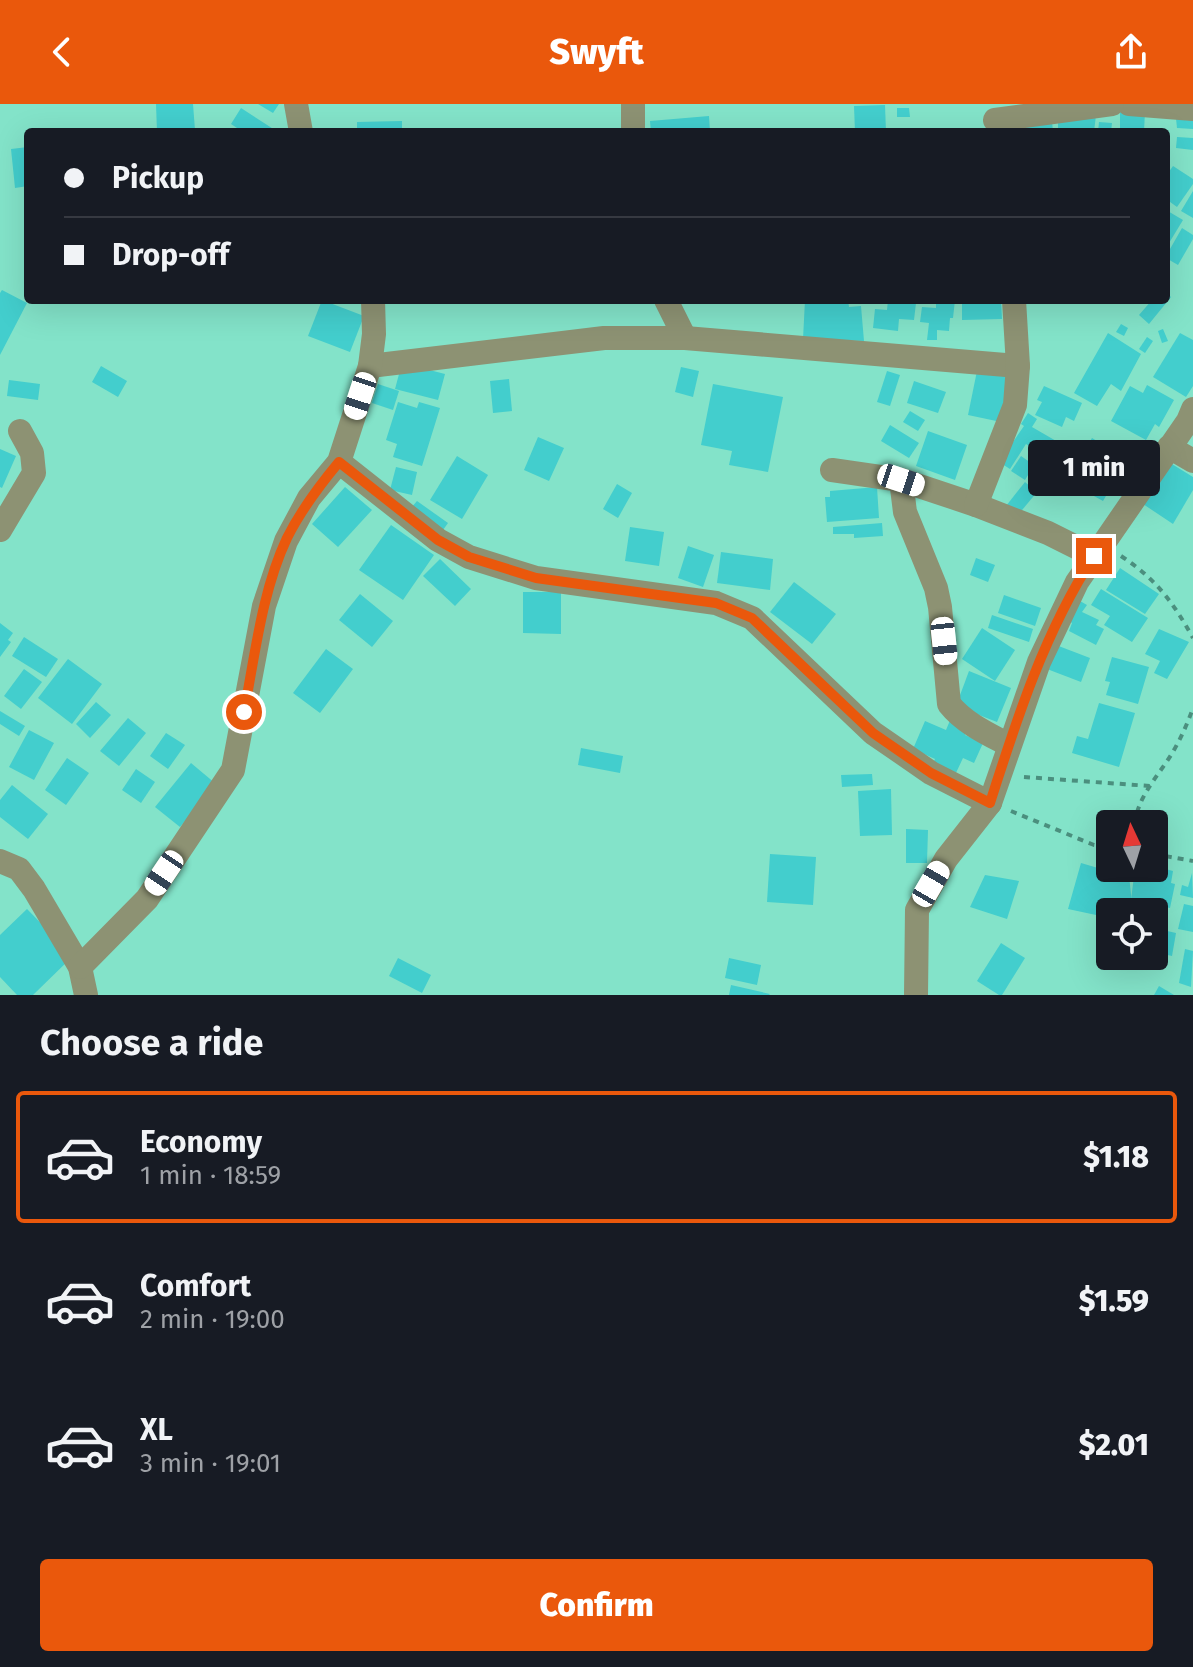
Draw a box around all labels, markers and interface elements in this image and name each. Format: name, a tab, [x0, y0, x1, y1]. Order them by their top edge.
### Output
icon: back	[40, 30, 84, 74]
text: Swyft	[549, 30, 644, 74]
icon: share	[1109, 30, 1153, 74]
text: Pickup	[112, 160, 204, 196]
text: Drop-off	[112, 237, 229, 273]
car	[341, 369, 379, 423]
callout: 1 min	[1028, 440, 1160, 496]
text: 1 min	[1063, 452, 1125, 483]
car	[874, 461, 928, 499]
route end	[1076, 538, 1112, 574]
car	[930, 616, 958, 666]
route start	[226, 694, 262, 730]
north arrow	[1096, 810, 1168, 882]
map controls	[1096, 810, 1168, 970]
car	[141, 846, 187, 900]
car	[909, 857, 953, 911]
button: locate	[1096, 898, 1168, 970]
text: Choose a ride	[40, 1021, 263, 1065]
icon: car	[44, 1121, 116, 1193]
text: Economy	[140, 1124, 262, 1160]
text: $1.18	[1083, 1139, 1149, 1175]
text: 1 min · 18:59	[140, 1160, 281, 1191]
icon: car	[44, 1265, 116, 1337]
text: Comfort	[140, 1268, 251, 1304]
text: $1.59	[1079, 1283, 1149, 1319]
text: 2 min · 19:00	[140, 1304, 285, 1335]
icon: car	[44, 1409, 116, 1481]
text: XL	[140, 1412, 173, 1448]
text: $2.01	[1079, 1427, 1149, 1463]
text: 3 min · 19:01	[140, 1448, 281, 1479]
button: Confirm	[40, 1559, 1153, 1651]

